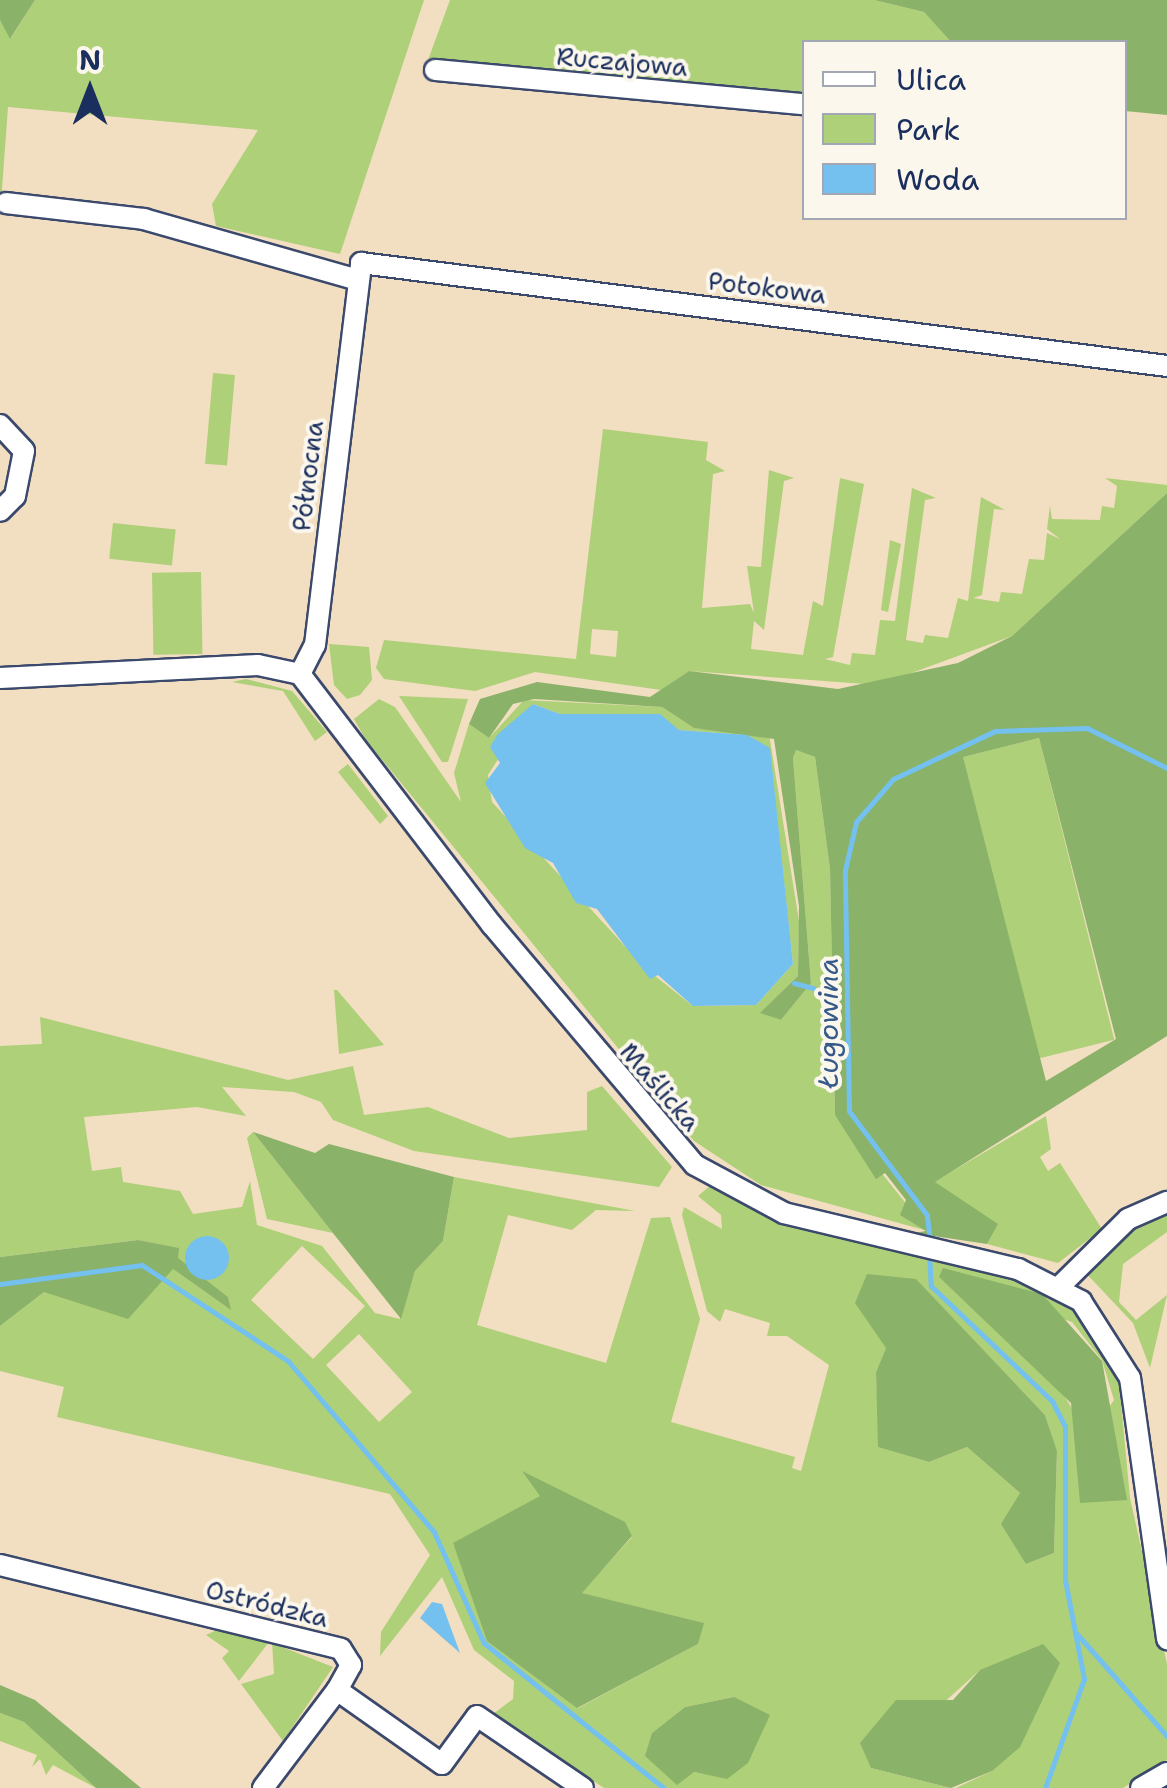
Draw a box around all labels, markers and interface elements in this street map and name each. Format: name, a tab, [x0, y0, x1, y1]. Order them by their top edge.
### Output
north arrow	[40, 40, 140, 140]
legend	[802, 40, 1127, 220]
text: N	[79, 41, 101, 79]
street label: Ruczajowa	[555, 41, 689, 83]
text: Ulica	[896, 59, 966, 100]
text: Park	[896, 109, 960, 150]
text: Woda	[896, 159, 980, 200]
street label: Potokowa	[706, 266, 828, 310]
street label: Północna	[286, 419, 330, 533]
water label: Ługowina	[811, 958, 845, 1088]
street label: Maślicka	[614, 1037, 706, 1137]
street label: Ostródzka	[203, 1574, 331, 1634]

